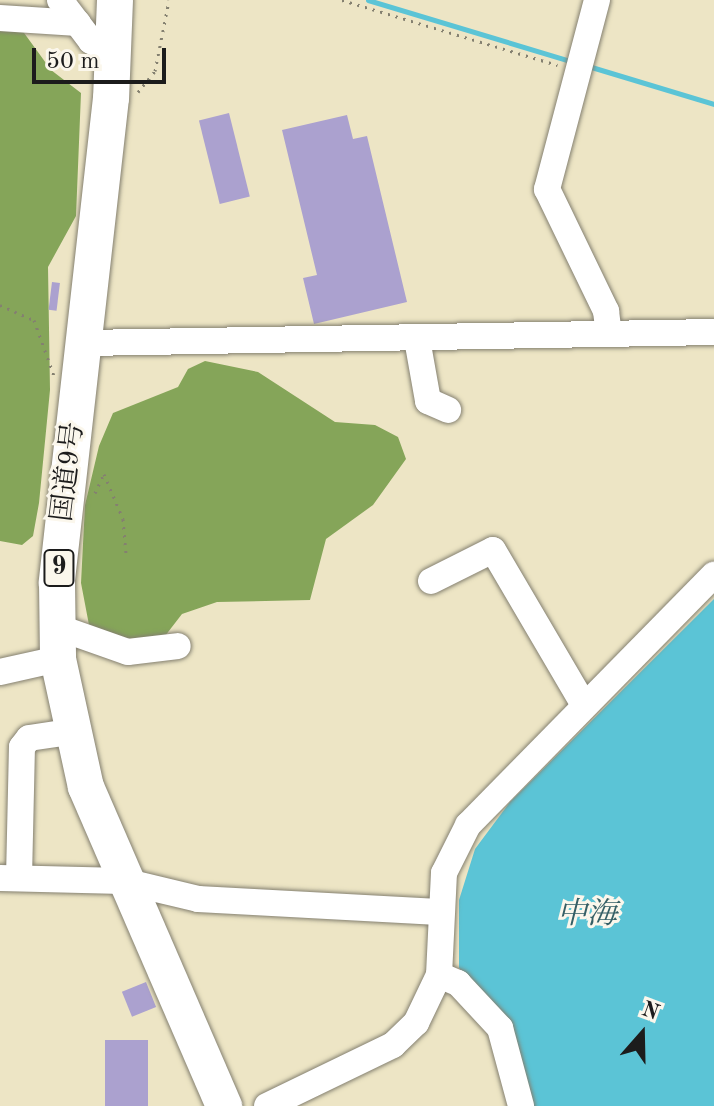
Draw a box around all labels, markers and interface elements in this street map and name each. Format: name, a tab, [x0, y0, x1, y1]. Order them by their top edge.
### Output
scale bar	[36, 32, 170, 82]
text: 50 m	[46, 50, 100, 74]
street label: 国道9号	[46, 420, 92, 524]
road number: 9	[43, 546, 75, 590]
water label: 中海	[557, 897, 617, 933]
north arrow	[602, 994, 682, 1074]
text: N	[639, 998, 662, 1025]

